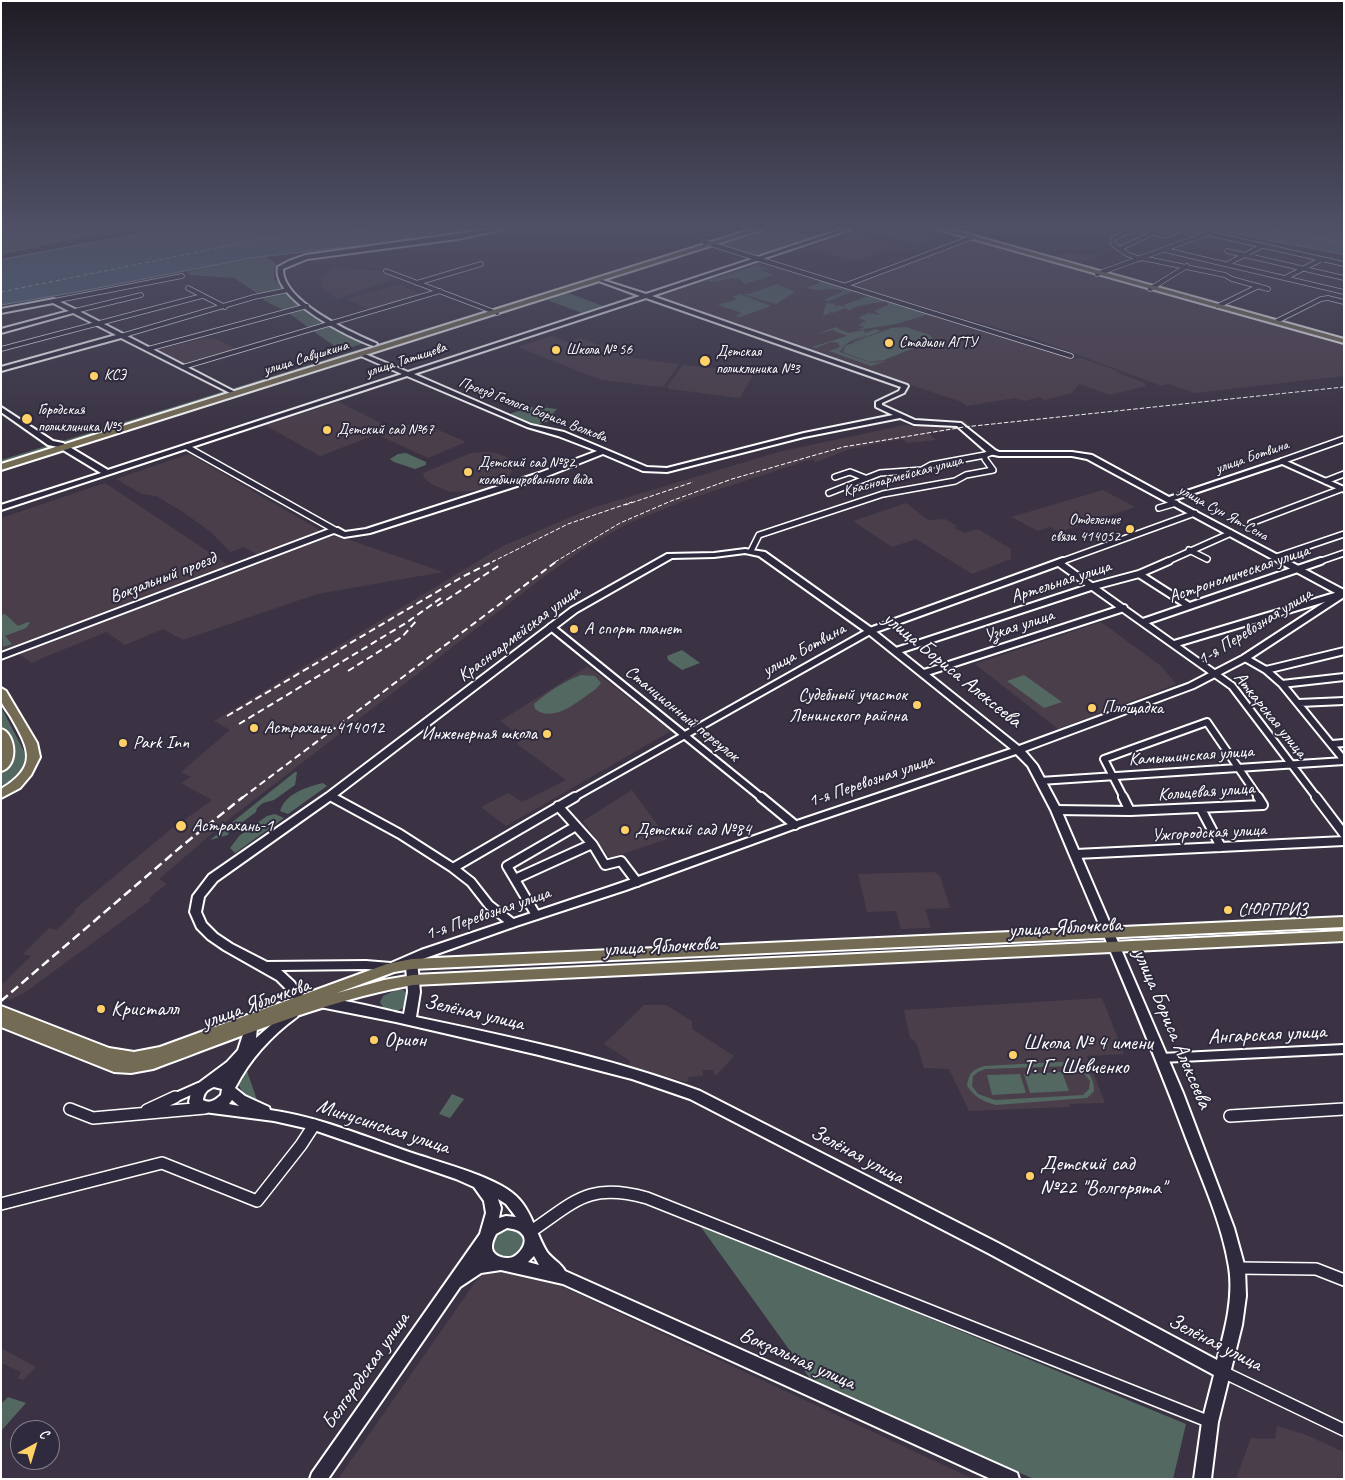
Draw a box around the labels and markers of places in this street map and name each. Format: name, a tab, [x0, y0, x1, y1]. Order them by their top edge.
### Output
place label: Стадион АГТУ	[899, 334, 977, 352]
marker: Стадион АГТУ	[883, 337, 895, 349]
place label: Школа № 56	[566, 341, 632, 359]
place label: Детская поликлиника №3	[716, 343, 800, 378]
marker: Школа № 56	[550, 344, 562, 356]
marker: Детская поликлиника №3	[698, 354, 712, 368]
place label: КСЭ	[104, 367, 126, 385]
marker: КСЭ	[88, 370, 100, 382]
place label: Городская поликлиника №5	[38, 401, 122, 436]
marker: Городская поликлиника №5	[20, 412, 34, 426]
place label: Детский сад №67	[337, 421, 434, 439]
marker: Детский сад №67	[321, 424, 333, 436]
place label: Детский сад №82, комбинированного вида	[478, 454, 592, 489]
marker: Детский сад №82, комбинированного вида	[462, 466, 474, 478]
place label: Отделение связи 414052	[1050, 511, 1120, 546]
marker: Отделение связи 414052	[1124, 523, 1136, 535]
place label: А спорт планет	[584, 618, 681, 640]
marker: А спорт планет	[568, 623, 580, 635]
place label: Судебный участок Ленинского района	[789, 684, 907, 726]
place label: Площадка	[1102, 697, 1163, 719]
marker: Судебный участок Ленинского района	[911, 699, 923, 711]
marker: Площадка	[1086, 702, 1098, 714]
place label: Астрахань 414012	[264, 717, 384, 739]
marker: Астрахань 414012	[248, 722, 260, 734]
place label: Инженерная школа	[421, 723, 537, 745]
marker: Инженерная школа	[541, 728, 553, 740]
place label: Park Inn	[133, 732, 189, 754]
marker: Park Inn	[117, 737, 129, 749]
place label: Астрахань-1	[192, 815, 273, 837]
marker: Астрахань-1	[174, 819, 188, 833]
place label: Детский сад №84	[635, 819, 751, 841]
marker: Детский сад №84	[619, 824, 631, 836]
place label: СЮРПРИЗ	[1238, 899, 1307, 921]
marker: СЮРПРИЗ	[1222, 904, 1234, 916]
place label: Кристалл	[111, 996, 178, 1022]
marker: Кристалл	[95, 1003, 107, 1015]
place label: Орион	[384, 1027, 426, 1053]
place label: Школа № 4 имени Т. Г. Шевченко	[1023, 1030, 1153, 1080]
marker: Орион	[368, 1034, 380, 1046]
marker: Школа № 4 имени Т. Г. Шевченко	[1007, 1049, 1019, 1061]
place label: Детский сад №22 "Волгорята"	[1040, 1151, 1166, 1201]
marker: Детский сад №22 "Волгорята"	[1024, 1170, 1036, 1182]

